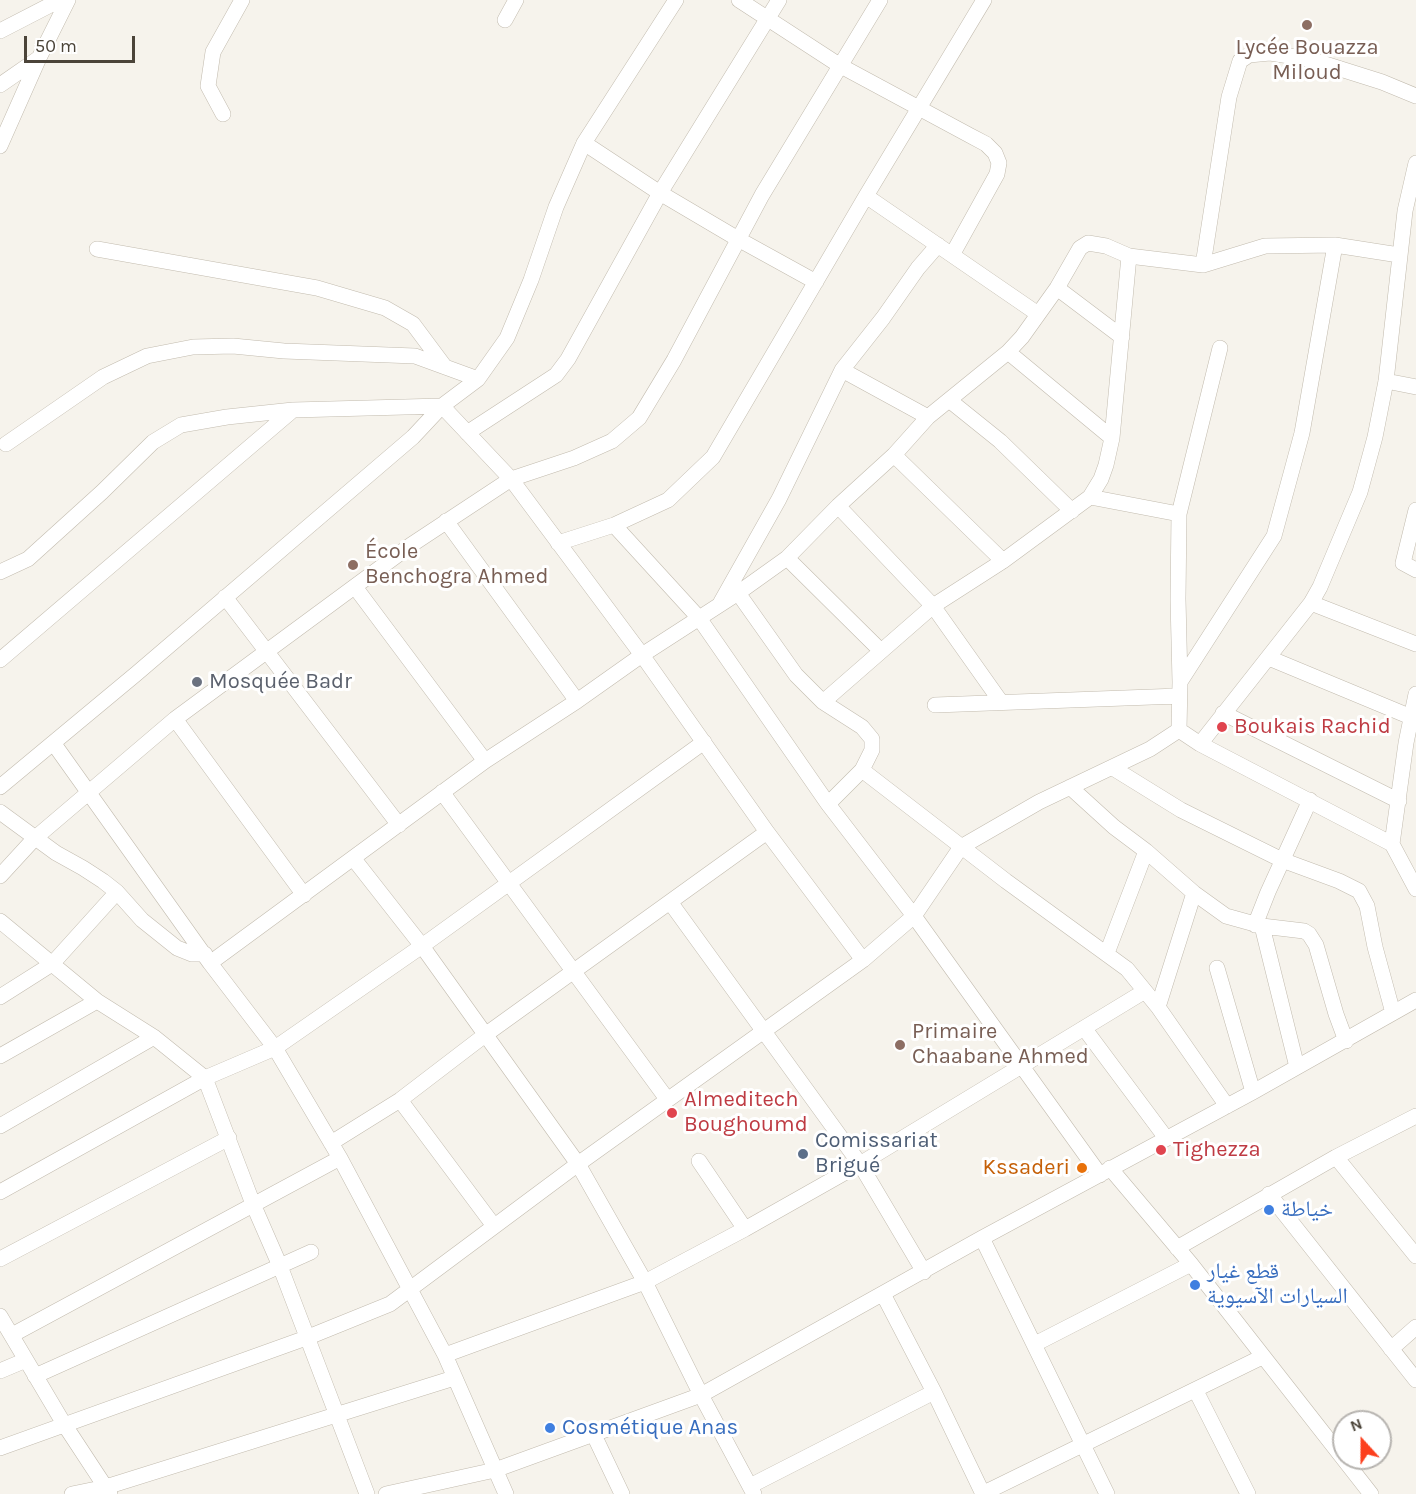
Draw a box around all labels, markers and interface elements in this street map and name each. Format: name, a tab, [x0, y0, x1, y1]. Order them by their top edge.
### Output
marker: Lycée Bouazza Miloud	[1300, 18, 1314, 32]
scale bar	[27, 24, 138, 62]
text: 50 m	[35, 35, 77, 57]
place label: Lycée Bouazza Miloud	[1235, 35, 1379, 86]
place label: École Benchogra Ahmed	[365, 539, 548, 590]
marker: École Benchogra Ahmed	[346, 558, 360, 572]
place label: Mosquée Badr	[209, 669, 352, 695]
marker: Mosquée Badr	[190, 675, 204, 689]
place label: Boukais Rachid	[1234, 714, 1391, 740]
marker: Boukais Rachid	[1215, 720, 1229, 734]
place label: Primaire Chaabane Ahmed	[912, 1019, 1089, 1070]
marker: Primaire Chaabane Ahmed	[893, 1038, 907, 1052]
place label: Almeditech Boughoumd	[684, 1087, 808, 1138]
marker: Almeditech Boughoumd	[665, 1106, 679, 1120]
place label: Comissariat Brigué	[815, 1128, 938, 1180]
place label: Tighezza	[1173, 1137, 1261, 1163]
marker: Tighezza	[1154, 1143, 1168, 1157]
marker: Comissariat Brigué	[796, 1147, 810, 1161]
place label: Kssaderi	[983, 1155, 1070, 1181]
marker: Kssaderi	[1075, 1161, 1089, 1175]
place label: خياطة	[1281, 1197, 1333, 1223]
marker: خياطة	[1262, 1203, 1276, 1217]
place label: قطع غيار السيارات الآسيوية	[1207, 1259, 1348, 1310]
marker: قطع غيار السيارات الآسيوية	[1188, 1278, 1202, 1292]
north arrow	[1332, 1410, 1392, 1470]
text: N	[1347, 1414, 1365, 1436]
place label: Cosmétique Anas	[562, 1415, 738, 1441]
marker: Cosmétique Anas	[543, 1421, 557, 1435]

